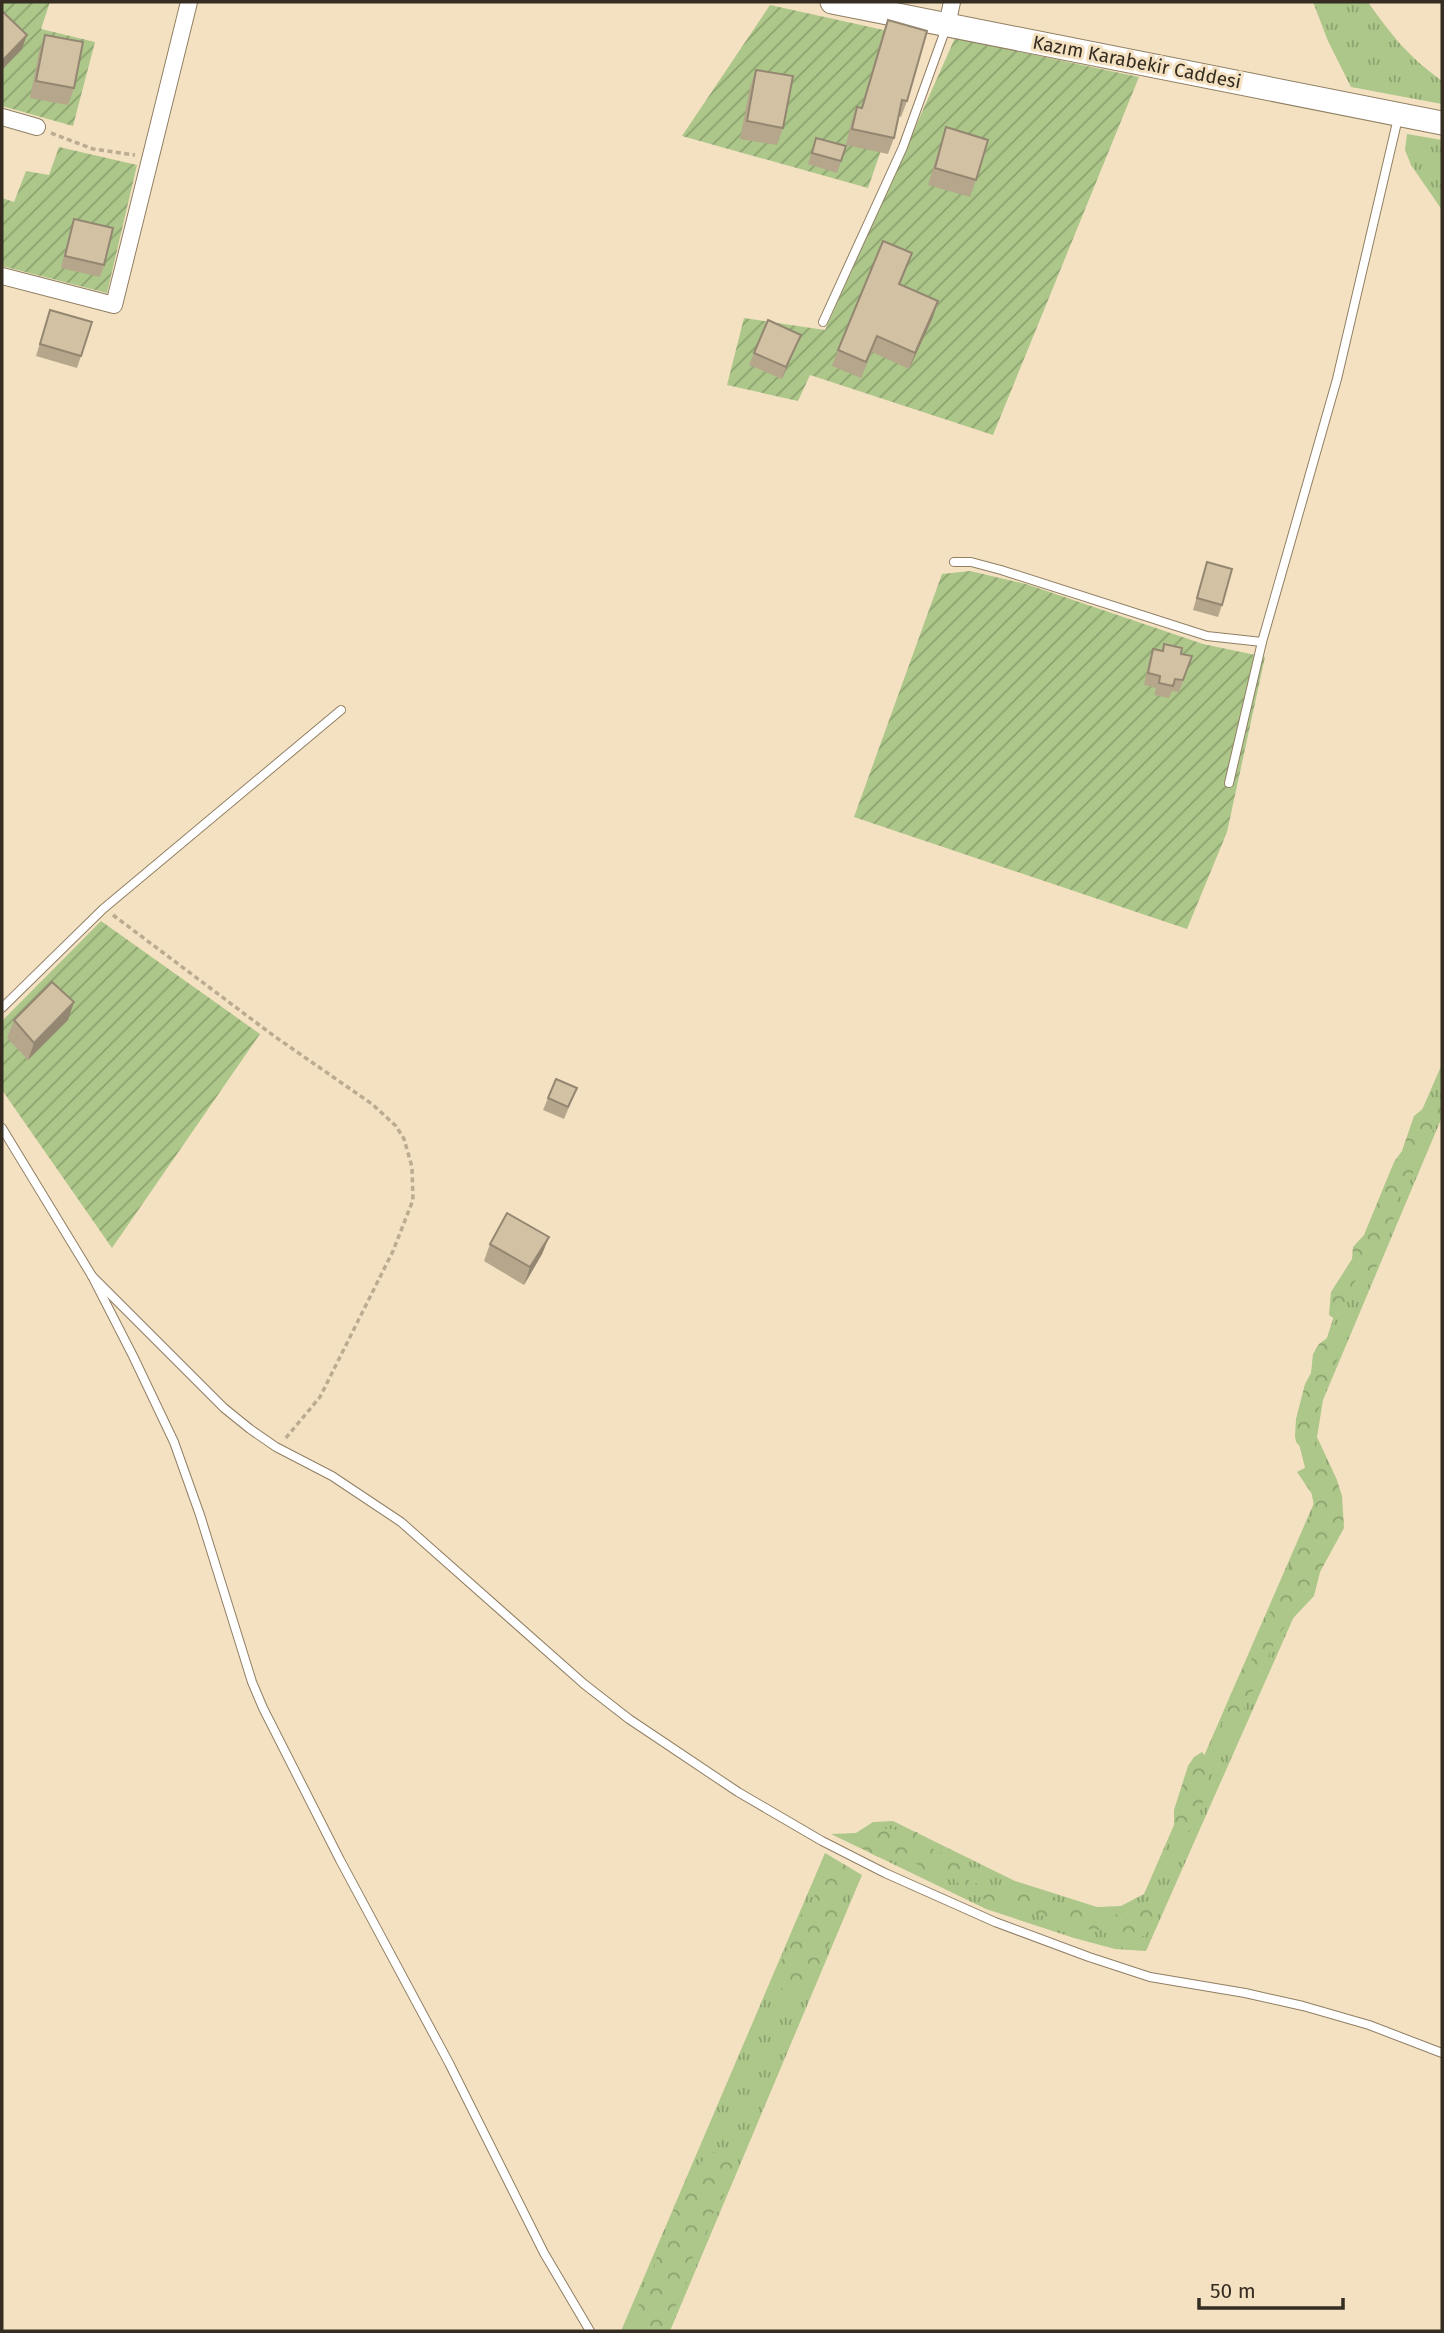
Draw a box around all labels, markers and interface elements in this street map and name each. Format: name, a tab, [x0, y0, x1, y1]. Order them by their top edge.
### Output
street label: Kazım Karabekir Caddesi	[1031, 30, 1243, 94]
scale bar	[1199, 2266, 1342, 2310]
text: 50 m	[1210, 2278, 1256, 2304]

